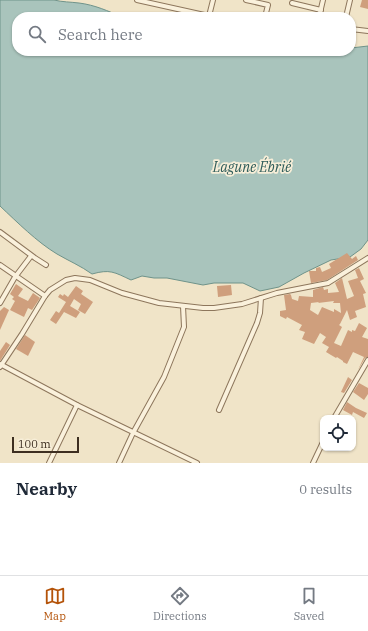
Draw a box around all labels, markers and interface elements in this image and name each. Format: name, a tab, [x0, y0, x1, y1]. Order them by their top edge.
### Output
search box	[12, 12, 356, 56]
icon: search	[26, 23, 48, 45]
text: Search here	[58, 25, 143, 44]
water label: Lagune Ébrié	[212, 157, 292, 176]
map controls	[320, 415, 356, 451]
button: locate	[320, 415, 356, 451]
scale bar	[12, 435, 79, 454]
text: 100 m	[18, 437, 51, 451]
text: Nearby	[16, 478, 77, 500]
text: 0 results	[299, 481, 352, 498]
tab: Map	[44, 585, 66, 623]
tab: Directions	[153, 585, 207, 623]
tab: Saved	[294, 585, 324, 623]

